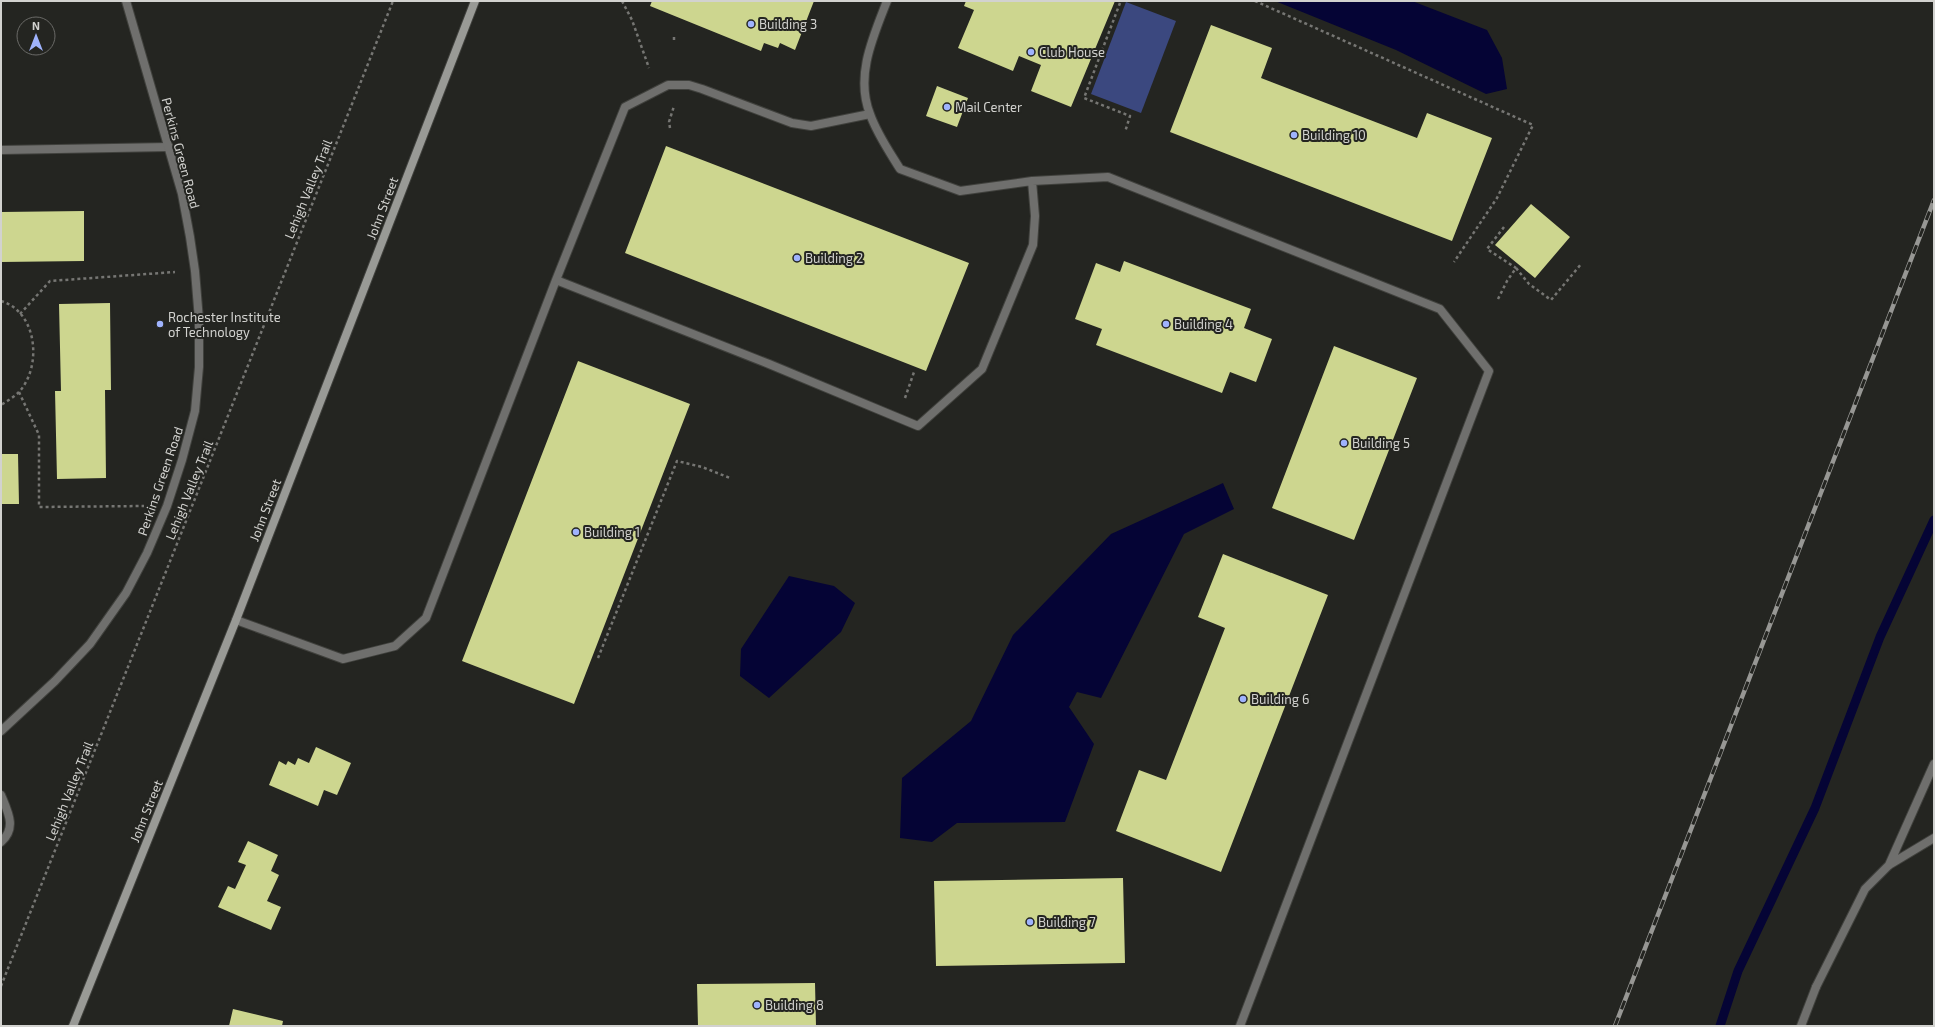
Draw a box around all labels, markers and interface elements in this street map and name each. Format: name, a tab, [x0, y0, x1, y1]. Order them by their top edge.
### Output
north arrow	[16, 16, 56, 56]
place label: Building 3	[759, 16, 817, 32]
text: N	[32, 19, 40, 32]
marker: Building 3	[746, 19, 756, 29]
place label: Club House	[1039, 44, 1105, 60]
marker: Club House	[1026, 47, 1036, 57]
street label: Perkins Green Road	[158, 96, 204, 210]
place label: Mail Center	[955, 99, 1022, 115]
marker: Mail Center	[942, 102, 952, 112]
place label: Building 10	[1302, 127, 1366, 143]
marker: Building 10	[1289, 130, 1299, 140]
street label: Lehigh Valley Trail	[281, 137, 335, 241]
street label: John Street	[363, 174, 401, 242]
place label: Building 2	[805, 250, 863, 266]
marker: Building 2	[792, 253, 802, 263]
place label: Rochester Institute of Technology	[168, 309, 281, 340]
place label: Building 4	[1174, 316, 1233, 332]
marker: Rochester Institute of Technology	[155, 319, 165, 329]
marker: Building 4	[1161, 319, 1171, 329]
street label: Perkins Green Road	[134, 424, 186, 538]
place label: Building 5	[1352, 435, 1410, 451]
street label: Lehigh Valley Trail	[162, 438, 216, 542]
marker: Building 5	[1339, 438, 1349, 448]
street label: John Street	[246, 476, 284, 544]
place label: Building 1	[584, 524, 640, 540]
marker: Building 1	[571, 527, 581, 537]
place label: Building 6	[1251, 691, 1309, 707]
marker: Building 6	[1238, 694, 1248, 704]
street label: Lehigh Valley Trail	[42, 739, 96, 843]
street label: John Street	[126, 777, 166, 845]
place label: Building 7	[1038, 914, 1096, 930]
marker: Building 7	[1025, 917, 1035, 927]
place label: Building 8	[765, 997, 824, 1013]
marker: Building 8	[752, 1000, 762, 1010]

